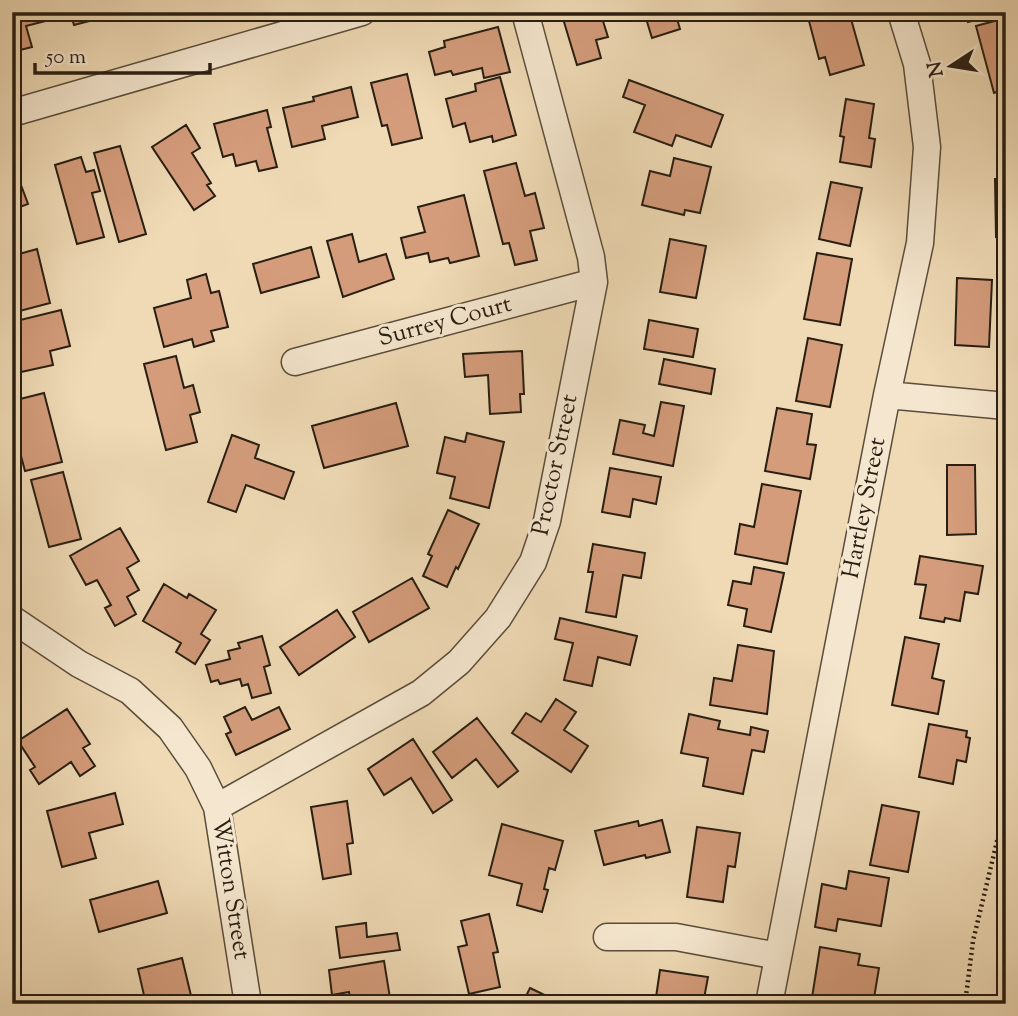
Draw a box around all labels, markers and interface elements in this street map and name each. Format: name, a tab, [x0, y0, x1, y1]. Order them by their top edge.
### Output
scale bar	[35, 32, 210, 76]
north arrow	[916, 32, 986, 102]
text: 50 m	[45, 43, 86, 73]
text: N	[922, 59, 952, 79]
street label: Surrey Court	[375, 288, 515, 356]
street label: Proctor Street	[524, 391, 588, 539]
street label: Hartley Street	[835, 434, 895, 582]
street label: Witton Street	[202, 816, 258, 962]

